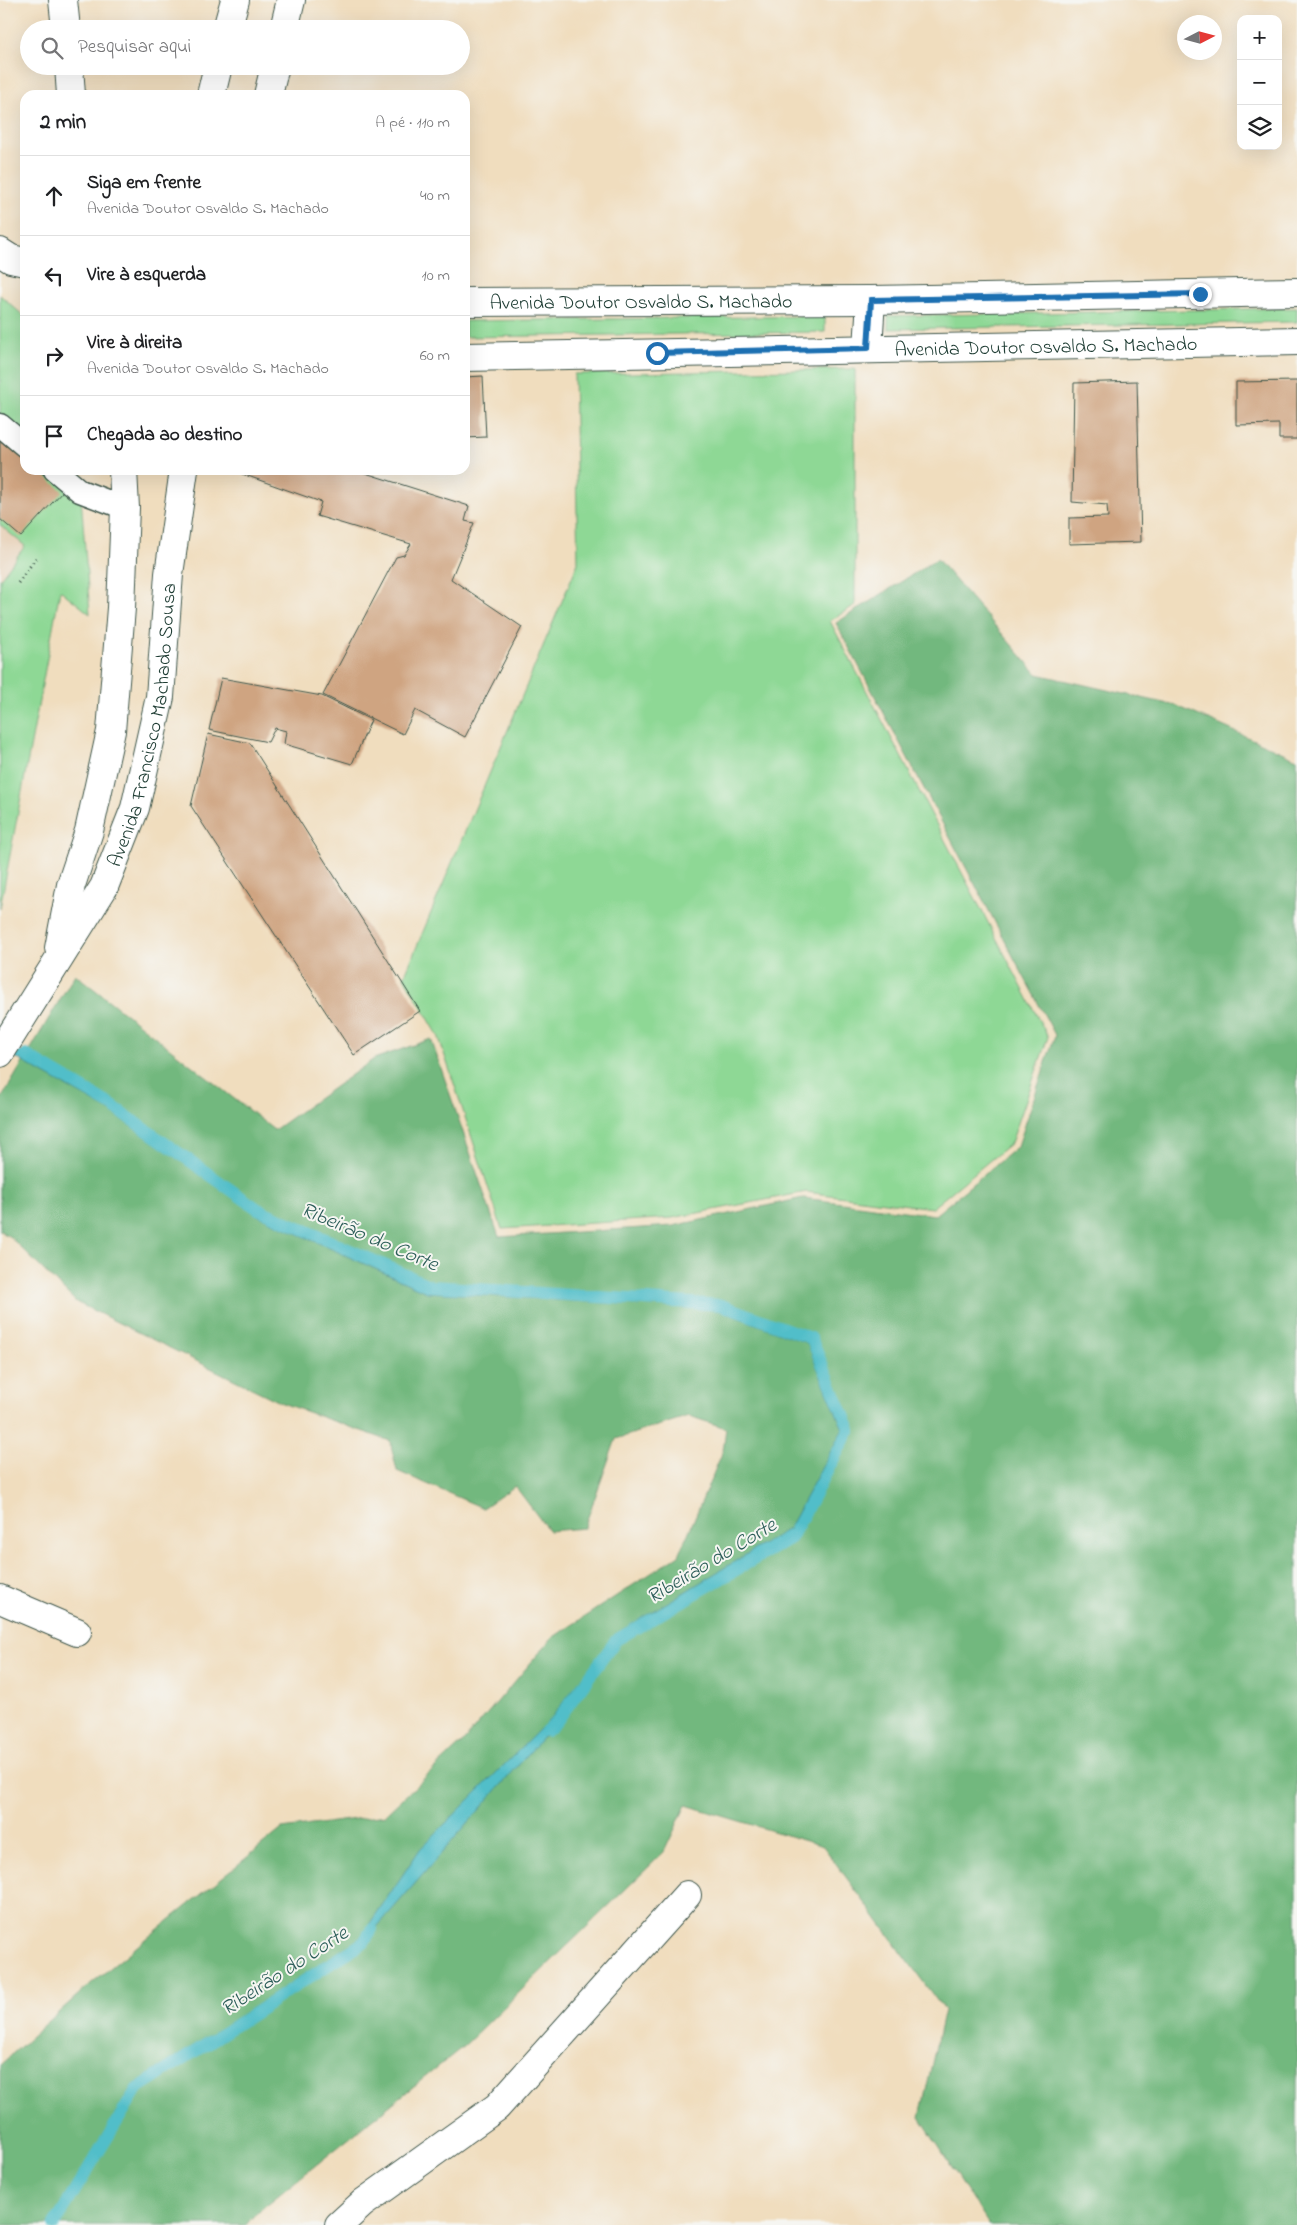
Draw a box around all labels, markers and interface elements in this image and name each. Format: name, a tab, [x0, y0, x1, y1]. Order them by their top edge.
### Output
north arrow	[1177, 15, 1222, 60]
map controls	[1237, 15, 1282, 150]
button: +	[1237, 15, 1282, 60]
search box	[20, 20, 470, 75]
icon: search	[38, 34, 66, 62]
text: Pesquisar aqui	[78, 34, 191, 61]
button: −	[1237, 60, 1282, 105]
button: layers	[1237, 105, 1282, 150]
text: 2 min	[40, 108, 86, 138]
text: A pé · 110 m	[375, 111, 450, 135]
text: Siga em frente	[87, 170, 201, 197]
icon: ahead	[40, 182, 68, 210]
text: 40 m	[420, 184, 450, 208]
text: Avenida Doutor Osvaldo S. Machado	[87, 197, 329, 221]
icon: left	[40, 262, 68, 290]
text: Vire à esquerda	[87, 262, 206, 289]
text: 10 m	[422, 264, 450, 288]
route end	[1189, 283, 1212, 306]
street label: Avenida Doutor Osvaldo S. Machado	[490, 288, 792, 319]
text: Vire à direita	[87, 330, 182, 357]
street label: Avenida Doutor Osvaldo S. Machado	[894, 331, 1198, 366]
icon: right	[40, 342, 68, 370]
route start	[646, 342, 669, 365]
text: 60 m	[420, 344, 450, 368]
text: Avenida Doutor Osvaldo S. Machado	[87, 357, 329, 381]
icon: arrive	[40, 422, 68, 450]
text: Chegada ao destino	[87, 422, 242, 449]
street label: Avenida Francisco Machado Sousa	[101, 582, 185, 872]
water label: Ribeirão do Corte	[296, 1195, 444, 1281]
water label: Ribeirão do Corte	[642, 1510, 784, 1612]
water label: Ribeirão do Corte	[216, 1918, 356, 2024]

